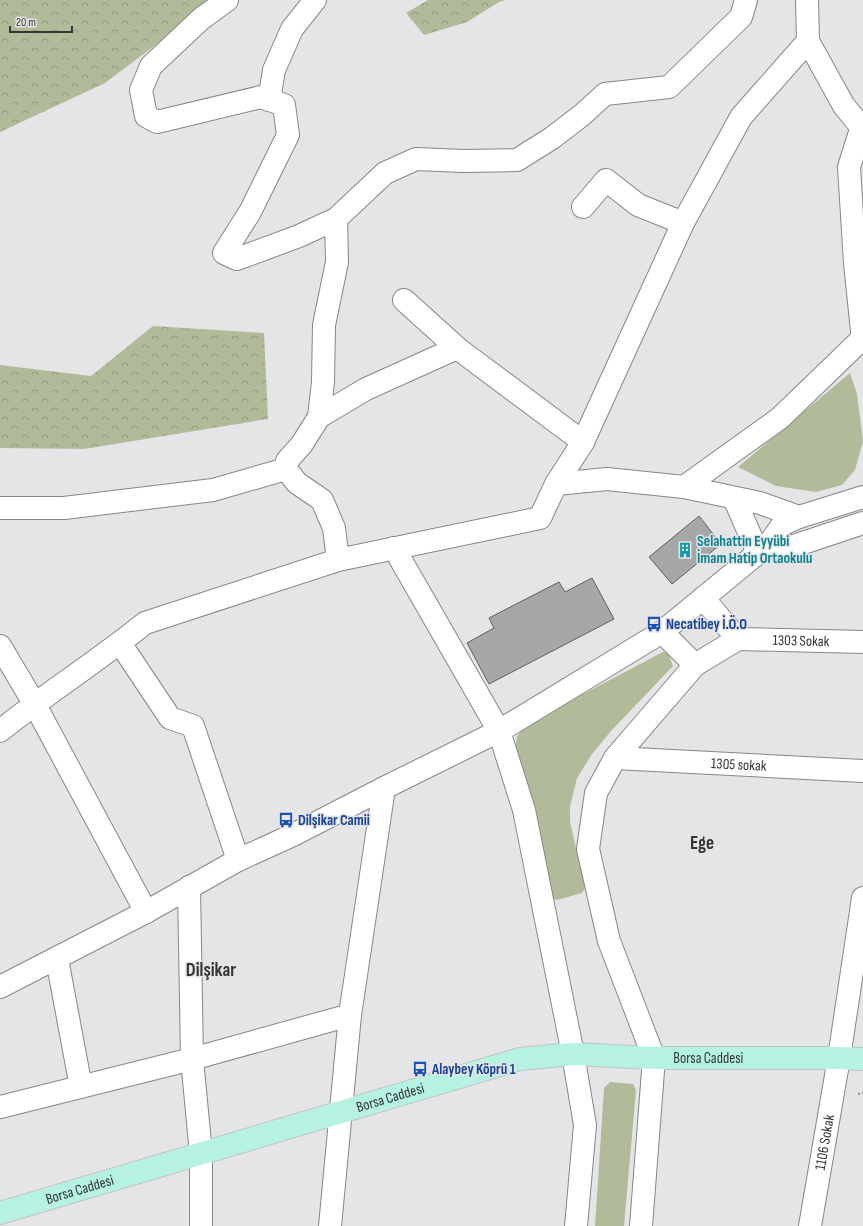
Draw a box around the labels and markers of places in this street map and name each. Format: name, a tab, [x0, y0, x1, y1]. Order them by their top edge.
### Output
place label: Selahattin Eyyübi İmam Hatip Ortaokulu	[697, 532, 812, 568]
building icon: Selahattin Eyyübi İmam Hatip Ortaokulu	[676, 541, 694, 559]
bus stop icon: Necatibey İ.Ö.O	[645, 615, 663, 633]
place label: Necatibey İ.Ö.O	[666, 615, 747, 634]
bus stop icon: Dilşikar Camii	[277, 811, 295, 829]
place label: Dilşikar Camii	[298, 811, 370, 830]
bus stop icon: Alaybey Köprü 1	[411, 1060, 429, 1078]
place label: Alaybey Köprü 1	[431, 1060, 516, 1079]

